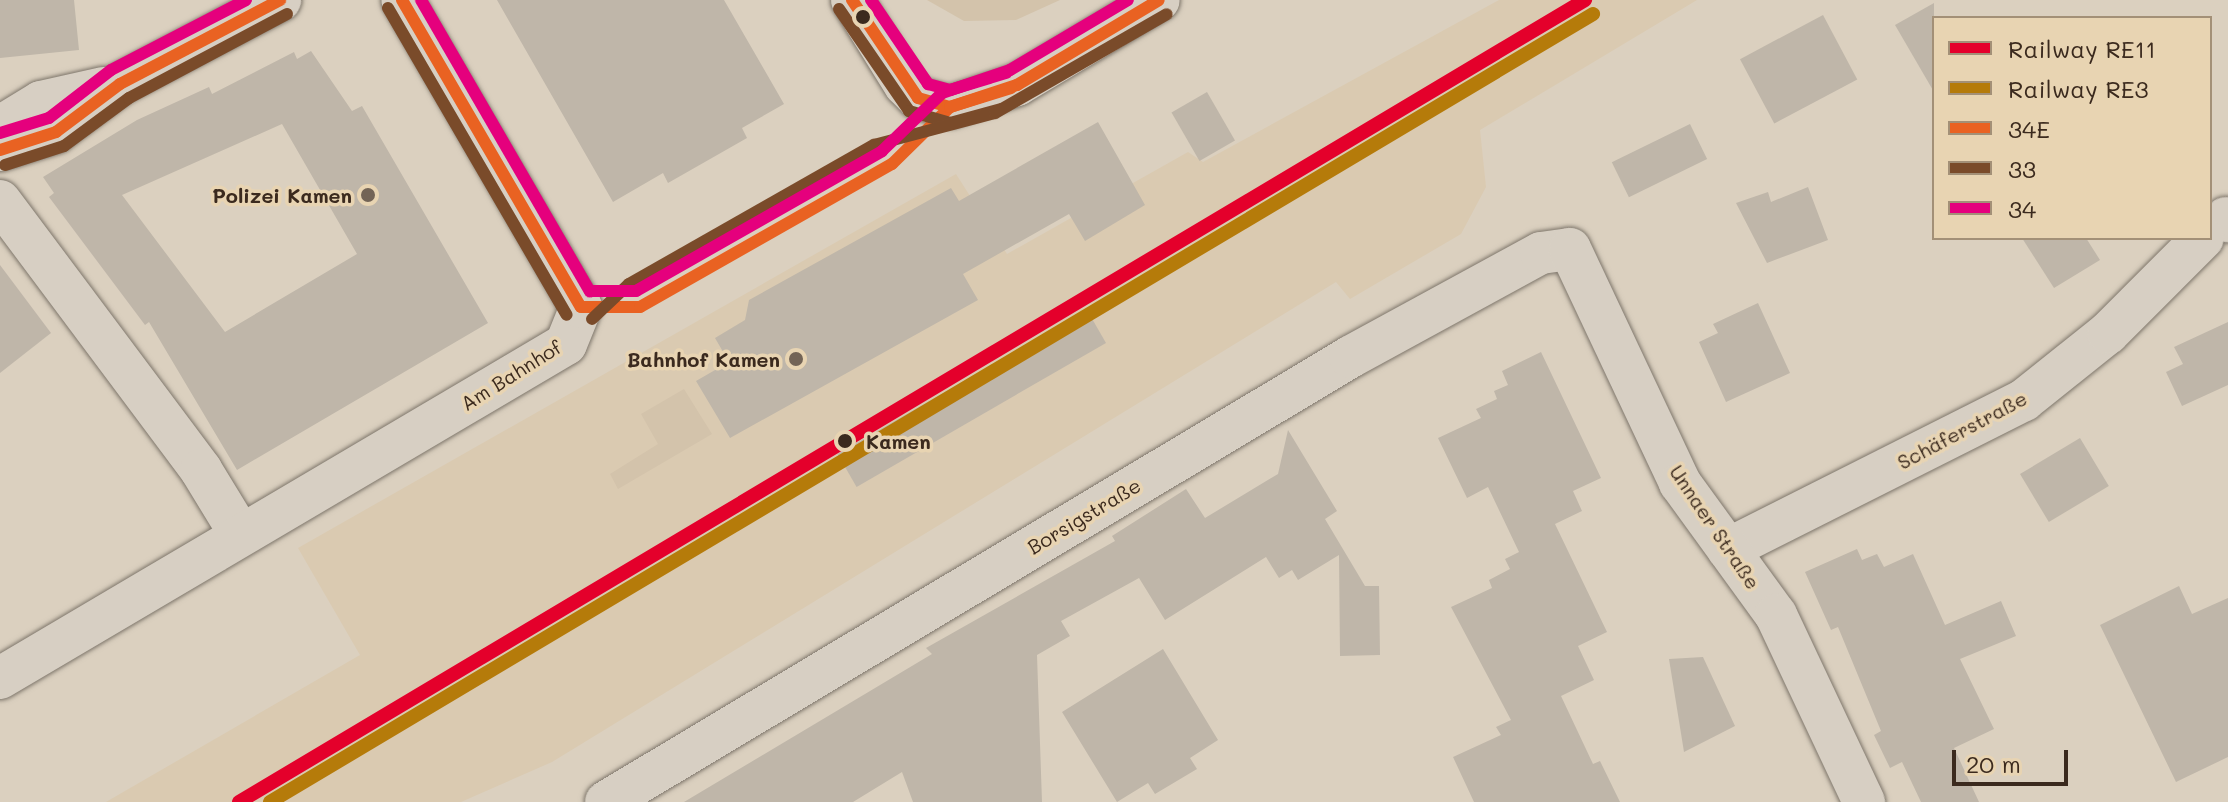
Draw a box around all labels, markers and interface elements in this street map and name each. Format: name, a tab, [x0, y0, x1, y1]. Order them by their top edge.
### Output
unlabelled marker	[855, 9, 871, 25]
legend	[1932, 16, 2212, 240]
text: Railway RE11	[2008, 33, 2156, 64]
text: Railway RE3	[2008, 73, 2149, 104]
text: 34E	[2008, 113, 2050, 144]
text: 33	[2008, 153, 2036, 184]
place label: Polizei Kamen	[212, 183, 352, 207]
marker: Polizei Kamen	[359, 186, 377, 204]
text: 34	[2008, 193, 2036, 224]
street label: Am Bahnhof	[456, 335, 566, 415]
place label: Bahnhof Kamen	[627, 347, 780, 371]
marker: Bahnhof Kamen	[787, 350, 805, 368]
street label: Schäferstraße	[1893, 386, 2031, 474]
marker: Kamen	[831, 427, 859, 455]
place label: Kamen	[866, 429, 931, 453]
street label: Unnaer Straße	[1665, 460, 1765, 594]
street label: Borsigstraße	[1023, 473, 1145, 559]
scale bar	[1956, 734, 2072, 784]
text: 20 m	[1966, 748, 2021, 779]

